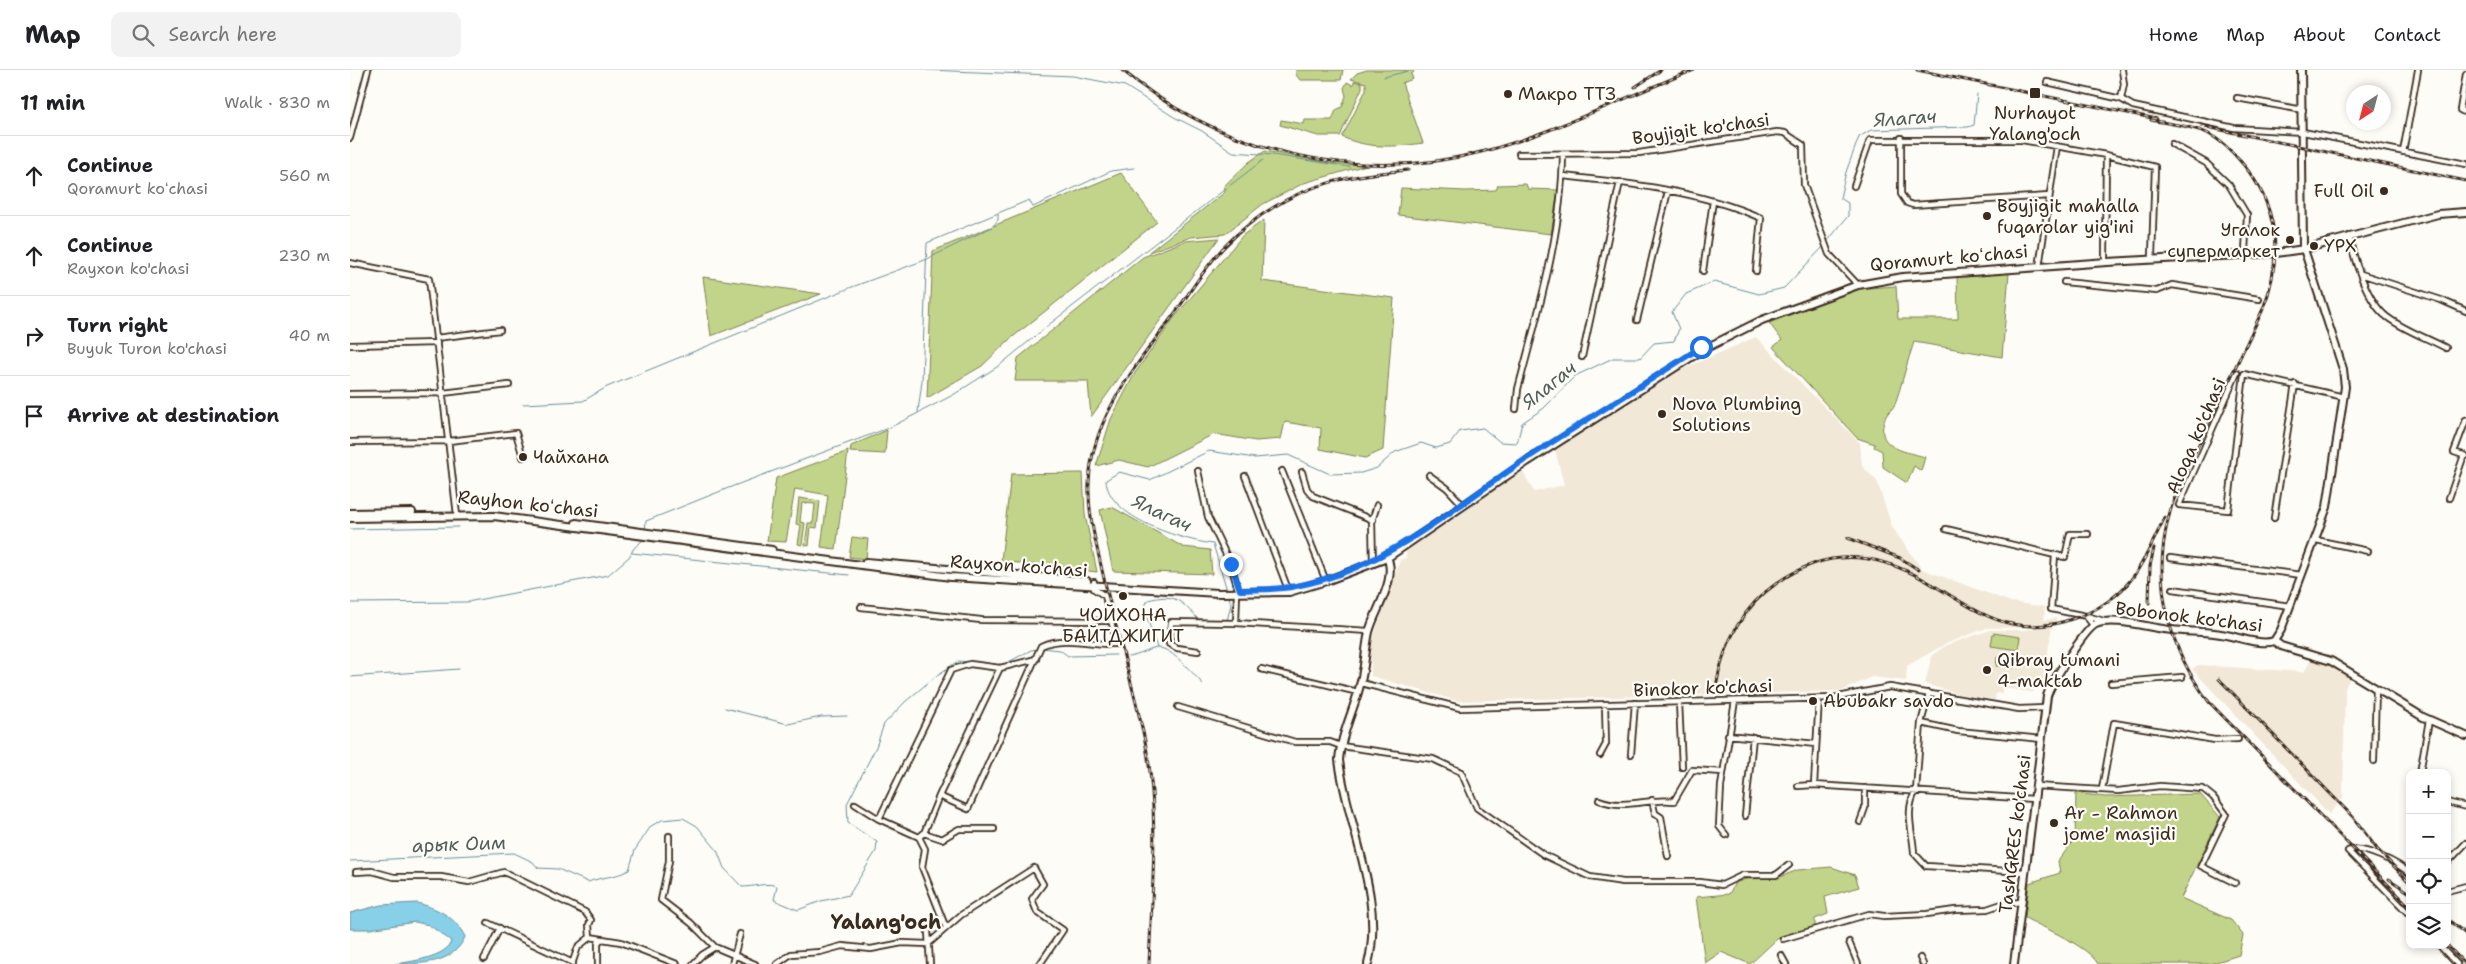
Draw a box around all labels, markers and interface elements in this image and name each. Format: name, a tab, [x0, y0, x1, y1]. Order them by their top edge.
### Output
search box	[111, 12, 461, 57]
text: Map	[25, 19, 81, 51]
icon: search	[129, 21, 157, 49]
text: Search here	[169, 22, 277, 47]
text: Home	[2149, 23, 2198, 47]
text: Map	[2226, 23, 2265, 47]
text: About	[2293, 23, 2346, 47]
text: Contact	[2374, 23, 2441, 47]
place label: Макро ТТЗ	[1518, 82, 1616, 106]
north arrow	[2346, 85, 2391, 130]
marker: Nurhayot Yalang'och	[2028, 86, 2042, 100]
marker: Макро ТТЗ	[1502, 88, 1514, 100]
text: 11 min	[20, 89, 85, 117]
text: Walk · 830 m	[224, 92, 330, 113]
place label: Nurhayot Yalang'och	[1989, 101, 2081, 146]
water label: Ялагач	[1872, 103, 1937, 133]
street label: Boyjigit ko'chasi	[1631, 107, 1771, 151]
text: Continue	[67, 153, 153, 178]
icon: ahead	[20, 162, 48, 190]
text: 560 m	[279, 165, 330, 186]
text: Qoramurt koʻchasi	[67, 178, 208, 199]
place label: Full Oil	[2314, 179, 2375, 203]
marker: Full Oil	[2378, 185, 2390, 197]
place label: Boyjigit mahalla fuqarolar yig'ini	[1997, 194, 2139, 239]
marker: Boyjigit mahalla fuqarolar yig'ini	[1981, 210, 1993, 222]
place label: Угалок супермаркет	[2167, 218, 2281, 263]
text: Continue	[67, 233, 153, 258]
marker: Угалок супермаркет	[2284, 234, 2296, 246]
place label: YPX	[2324, 234, 2357, 258]
street label: Qoramurt koʻchasi	[1869, 239, 2029, 277]
marker: YPX	[2308, 240, 2320, 252]
icon: ahead	[20, 242, 48, 270]
text: 230 m	[278, 245, 330, 266]
text: Rayxon ko'chasi	[67, 258, 190, 279]
text: Turn right	[67, 313, 168, 338]
icon: right	[20, 322, 48, 350]
text: 40 m	[288, 325, 330, 346]
route start	[1690, 336, 1713, 359]
text: Buyuk Turon ko'chasi	[67, 338, 227, 359]
water label: Ялагач	[1516, 355, 1581, 415]
street label: Aloqa ko'chasi	[2161, 374, 2231, 498]
place label: Nova Plumbing Solutions	[1672, 392, 1801, 437]
icon: arrive	[20, 402, 48, 430]
text: Arrive at destination	[67, 403, 279, 428]
marker: Nova Plumbing Solutions	[1656, 408, 1668, 420]
place label: Чайхана	[533, 445, 609, 469]
marker: Чайхана	[517, 451, 529, 463]
street label: Rayhon koʻchasi	[457, 485, 599, 523]
water label: Ялагач	[1127, 488, 1196, 538]
street label: Rayxon ko'chasi	[949, 549, 1089, 583]
route end	[1220, 553, 1243, 576]
marker: ЧОЙХОНА БАЙТДЖИГИТ	[1117, 590, 1129, 602]
street label: Bobonok ko'chasi	[2114, 596, 2264, 638]
place label: ЧОЙХОНА БАЙТДЖИГИТ	[1062, 603, 1184, 648]
place label: Qibray tumani 4-maktab	[1997, 648, 2120, 693]
marker: Qibray tumani 4-maktab	[1981, 664, 1993, 676]
street label: Binokor ko'chasi	[1633, 674, 1773, 702]
place label: Abubakr savdo	[1823, 689, 1954, 713]
marker: Abubakr savdo	[1807, 695, 1819, 707]
street label: TashGRES ko'chasi	[1993, 753, 2037, 915]
map controls	[2406, 769, 2451, 949]
button: +	[2406, 769, 2451, 814]
place label: Ar - Rahmon jome' masjidi	[2063, 801, 2178, 846]
button: −	[2406, 814, 2451, 859]
marker: Ar - Rahmon jome' masjidi	[2048, 817, 2060, 829]
water label: арык Оим	[412, 830, 506, 858]
button: locate	[2406, 859, 2451, 904]
button: layers	[2406, 904, 2451, 949]
district label: Yalang'och	[831, 909, 941, 935]

